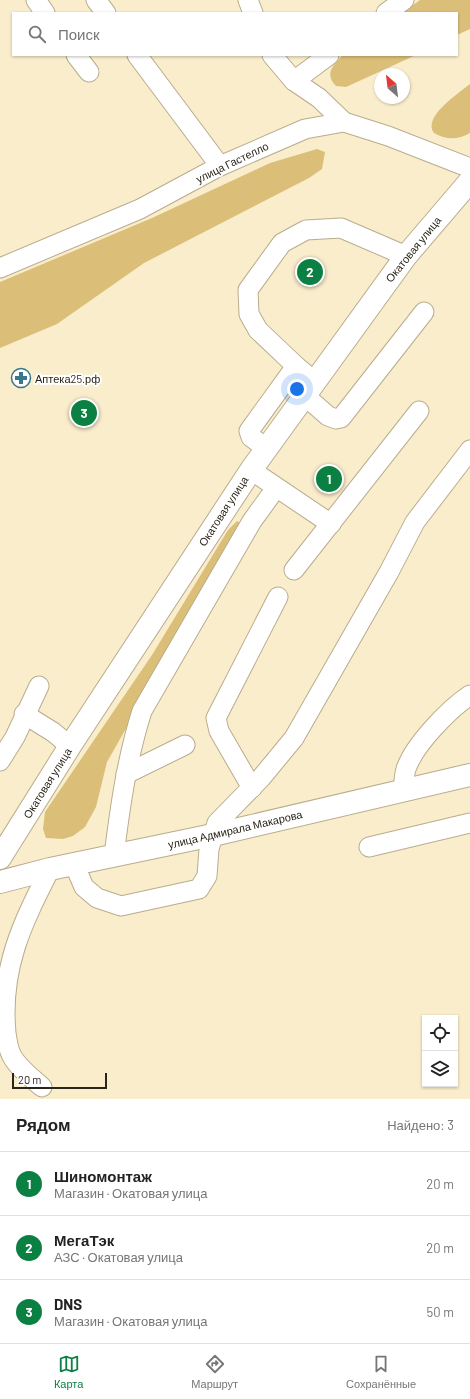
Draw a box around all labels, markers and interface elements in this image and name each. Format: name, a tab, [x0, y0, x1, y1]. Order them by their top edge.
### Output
search box	[12, 12, 458, 56]
icon: search	[26, 23, 48, 45]
text: Поиск	[58, 25, 100, 43]
north arrow	[374, 68, 410, 104]
street label: улица Гастелло	[194, 139, 270, 185]
street label: Окатовая улица	[383, 213, 444, 284]
pin: 2	[297, 257, 323, 287]
pharmacy icon: Аптека25.рф	[10, 367, 32, 389]
place label: Аптека25.рф	[35, 372, 100, 385]
your location	[287, 379, 307, 399]
pin: 3	[71, 398, 97, 428]
pin: 1	[316, 464, 342, 494]
street label: Окатовая улица	[196, 473, 251, 548]
street label: Окатовая улица	[20, 745, 74, 821]
street label: улица Адмирала Макарова	[167, 807, 304, 851]
map controls	[422, 1015, 458, 1087]
button: locate	[422, 1015, 458, 1051]
button: layers	[422, 1051, 458, 1087]
scale bar	[12, 1071, 107, 1090]
text: 20 m	[18, 1073, 41, 1086]
text: Рядом	[16, 1114, 71, 1134]
text: Найдено: 3	[387, 1117, 454, 1133]
text: Шиномонтаж	[54, 1167, 152, 1185]
text: 1	[27, 1176, 31, 1192]
text: 20 m	[426, 1176, 454, 1192]
text: Магазин · Окатовая улица	[54, 1185, 208, 1201]
text: МегаТэк	[54, 1231, 114, 1249]
text: 2	[25, 1240, 33, 1256]
text: 20 m	[426, 1240, 454, 1256]
text: АЗС · Окатовая улица	[54, 1249, 183, 1265]
text: DNS	[54, 1295, 82, 1313]
text: 3	[25, 1304, 33, 1320]
text: 50 m	[427, 1304, 454, 1320]
text: Магазин · Окатовая улица	[54, 1313, 208, 1329]
tab: Карта	[54, 1353, 83, 1390]
tab: Маршрут	[191, 1353, 238, 1390]
tab: Сохранённые	[346, 1353, 416, 1390]

